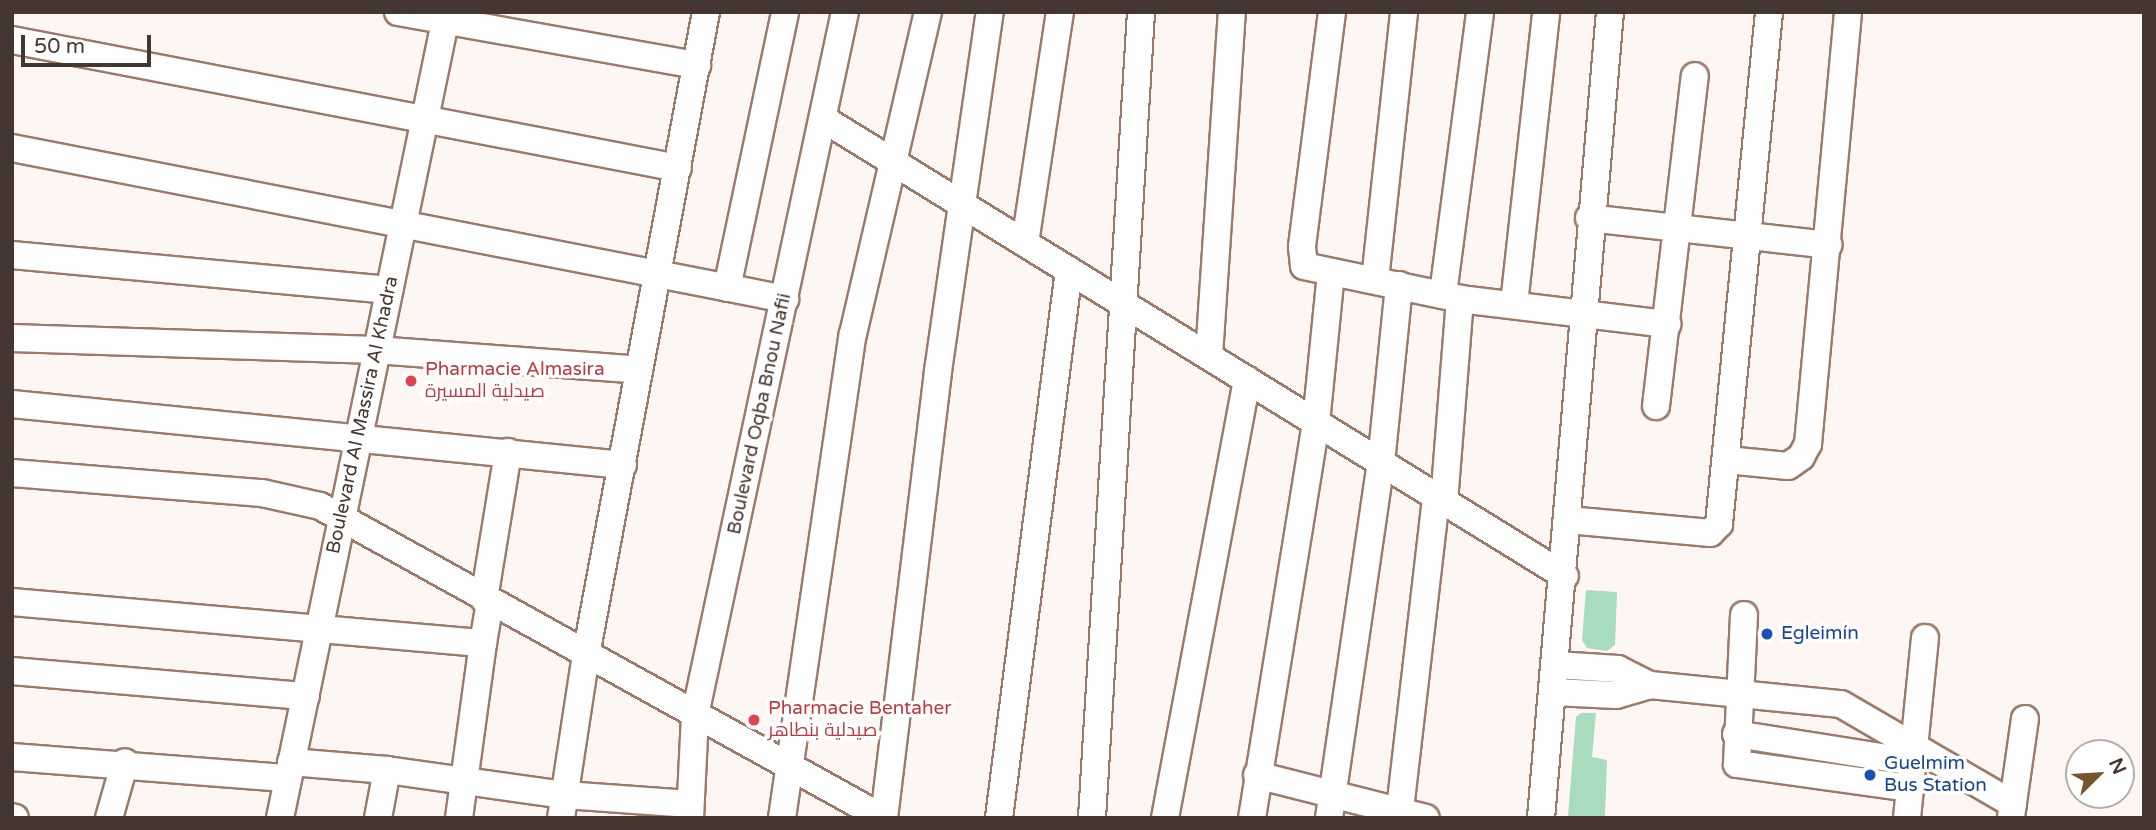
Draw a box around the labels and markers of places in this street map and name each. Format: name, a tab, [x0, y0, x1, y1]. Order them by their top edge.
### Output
place label: Pharmacie Almasira صيدلية المسيرة	[425, 359, 605, 403]
marker: Pharmacie Almasira صيدلية المسيرة	[403, 373, 419, 389]
place label: Egleimín	[1781, 623, 1859, 645]
marker: Egleimín	[1759, 626, 1775, 642]
place label: Pharmacie Bentaher صيدلية بنطاهر	[768, 698, 952, 742]
marker: Pharmacie Bentaher صيدلية بنطاهر	[746, 712, 762, 728]
place label: Guelmim Bus Station	[1884, 753, 1987, 797]
marker: Guelmim Bus Station	[1862, 767, 1878, 783]

